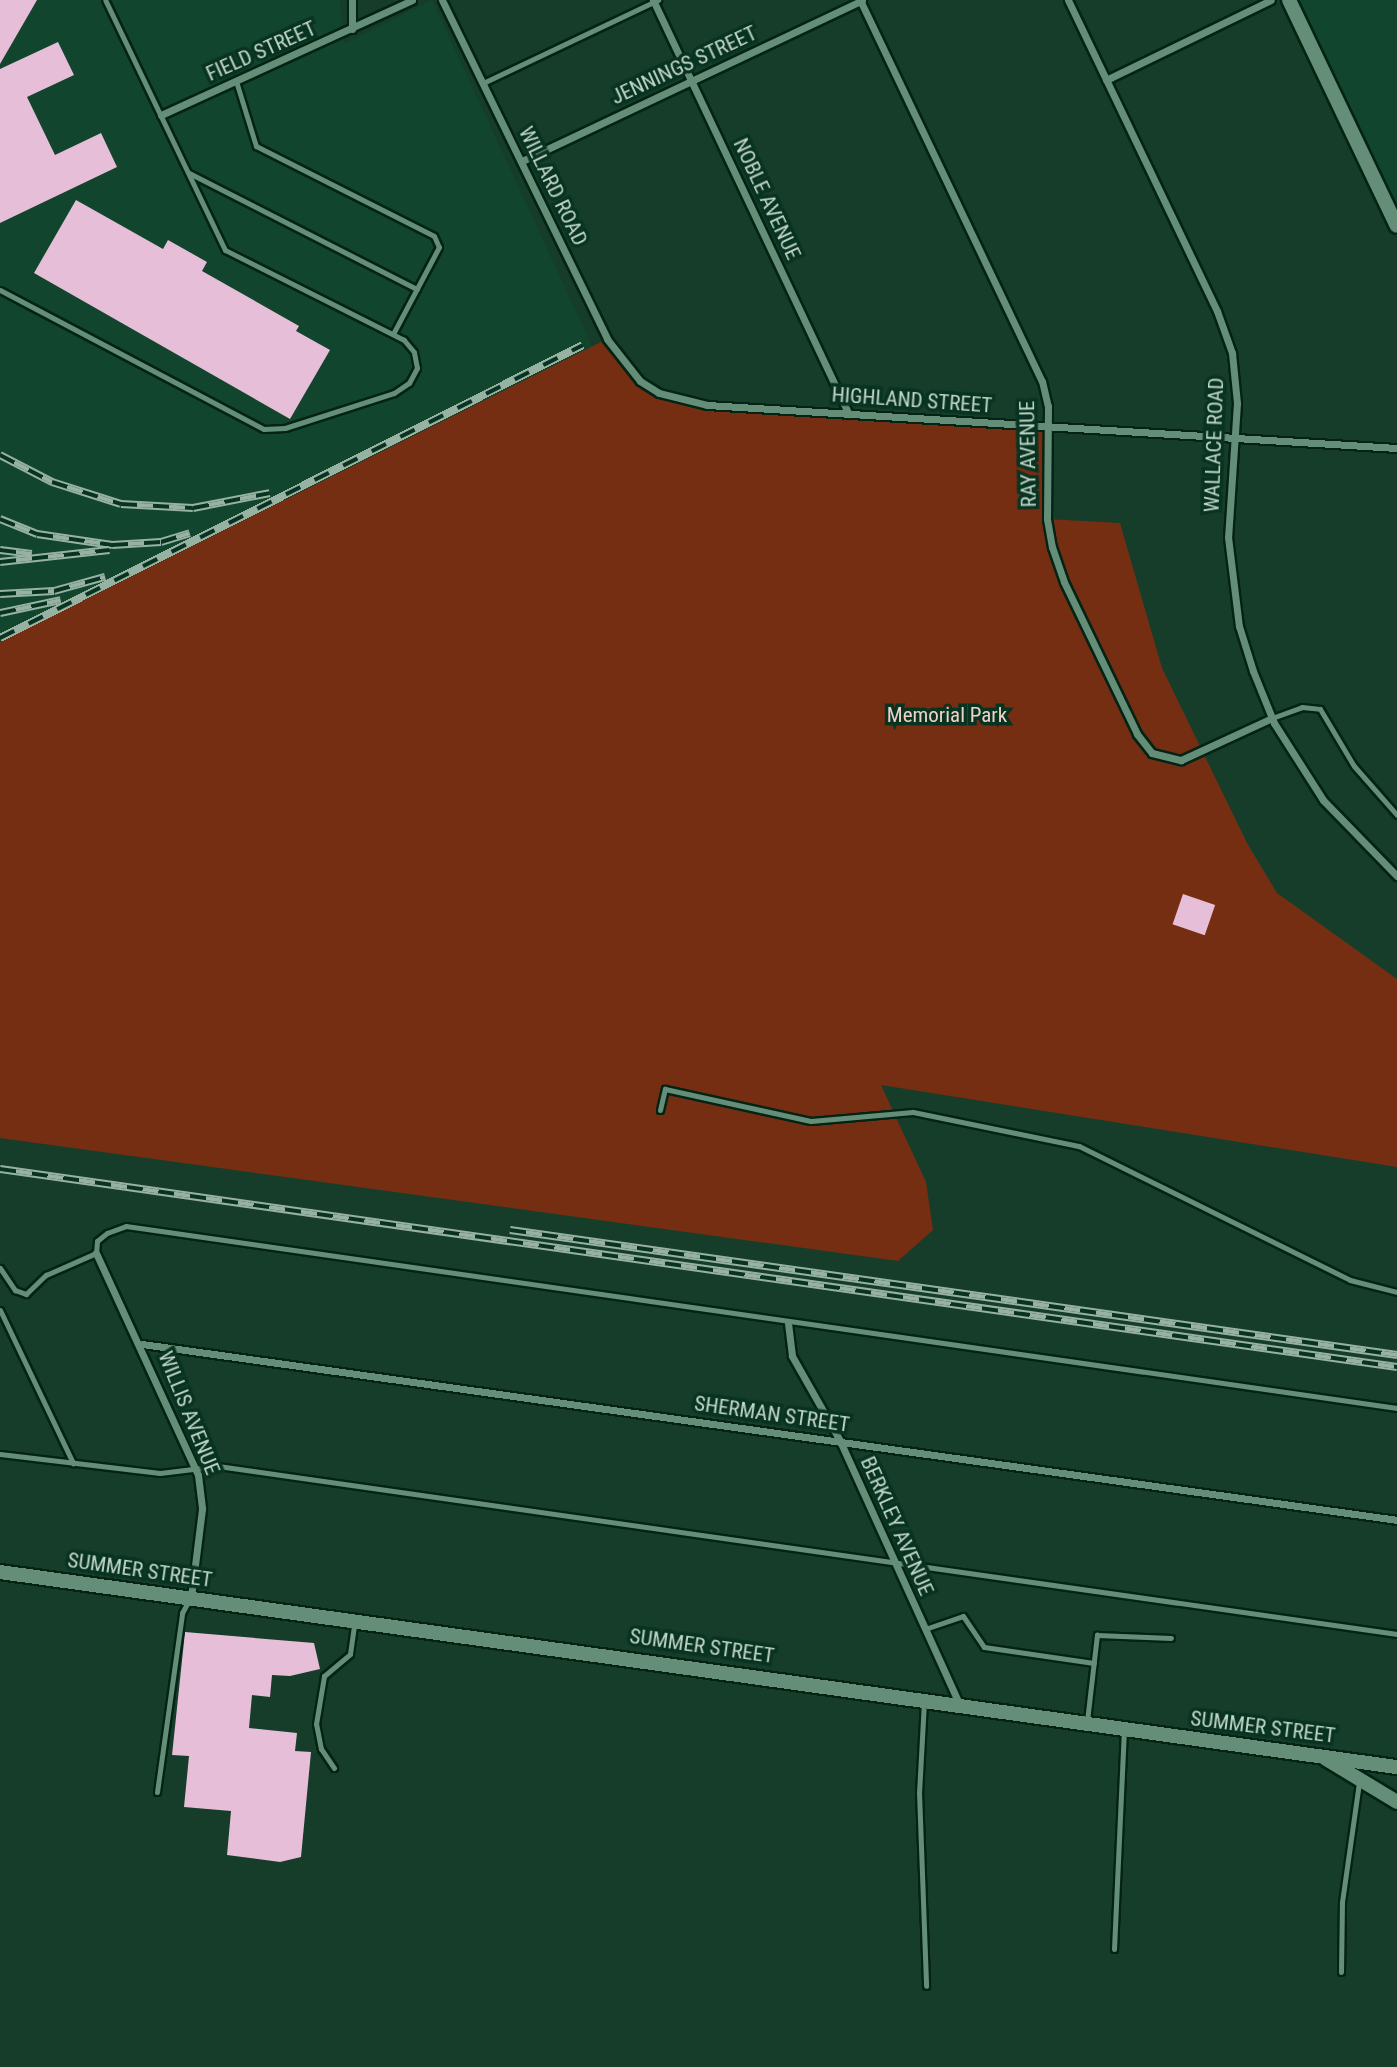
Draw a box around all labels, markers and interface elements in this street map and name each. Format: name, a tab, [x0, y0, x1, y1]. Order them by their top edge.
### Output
street label: FIELD STREET	[202, 16, 320, 86]
street label: JENNINGS STREET	[607, 20, 761, 110]
street label: WILLARD ROAD	[513, 122, 593, 250]
street label: NOBLE AVENUE	[728, 134, 806, 264]
street label: WALLACE ROAD	[1199, 377, 1229, 513]
street label: HIGHLAND STREET	[831, 382, 993, 418]
street label: RAY AVENUE	[1014, 400, 1042, 508]
park label: Memorial Park	[887, 702, 1007, 728]
street label: WILLIS AVENUE	[153, 1348, 225, 1478]
street label: SHERMAN STREET	[693, 1391, 851, 1437]
street label: BERKLEY AVENUE	[855, 1453, 939, 1599]
street label: SUMMER STREET	[66, 1547, 214, 1593]
street label: SUMMER STREET	[628, 1623, 776, 1669]
street label: SUMMER STREET	[1189, 1706, 1337, 1748]

